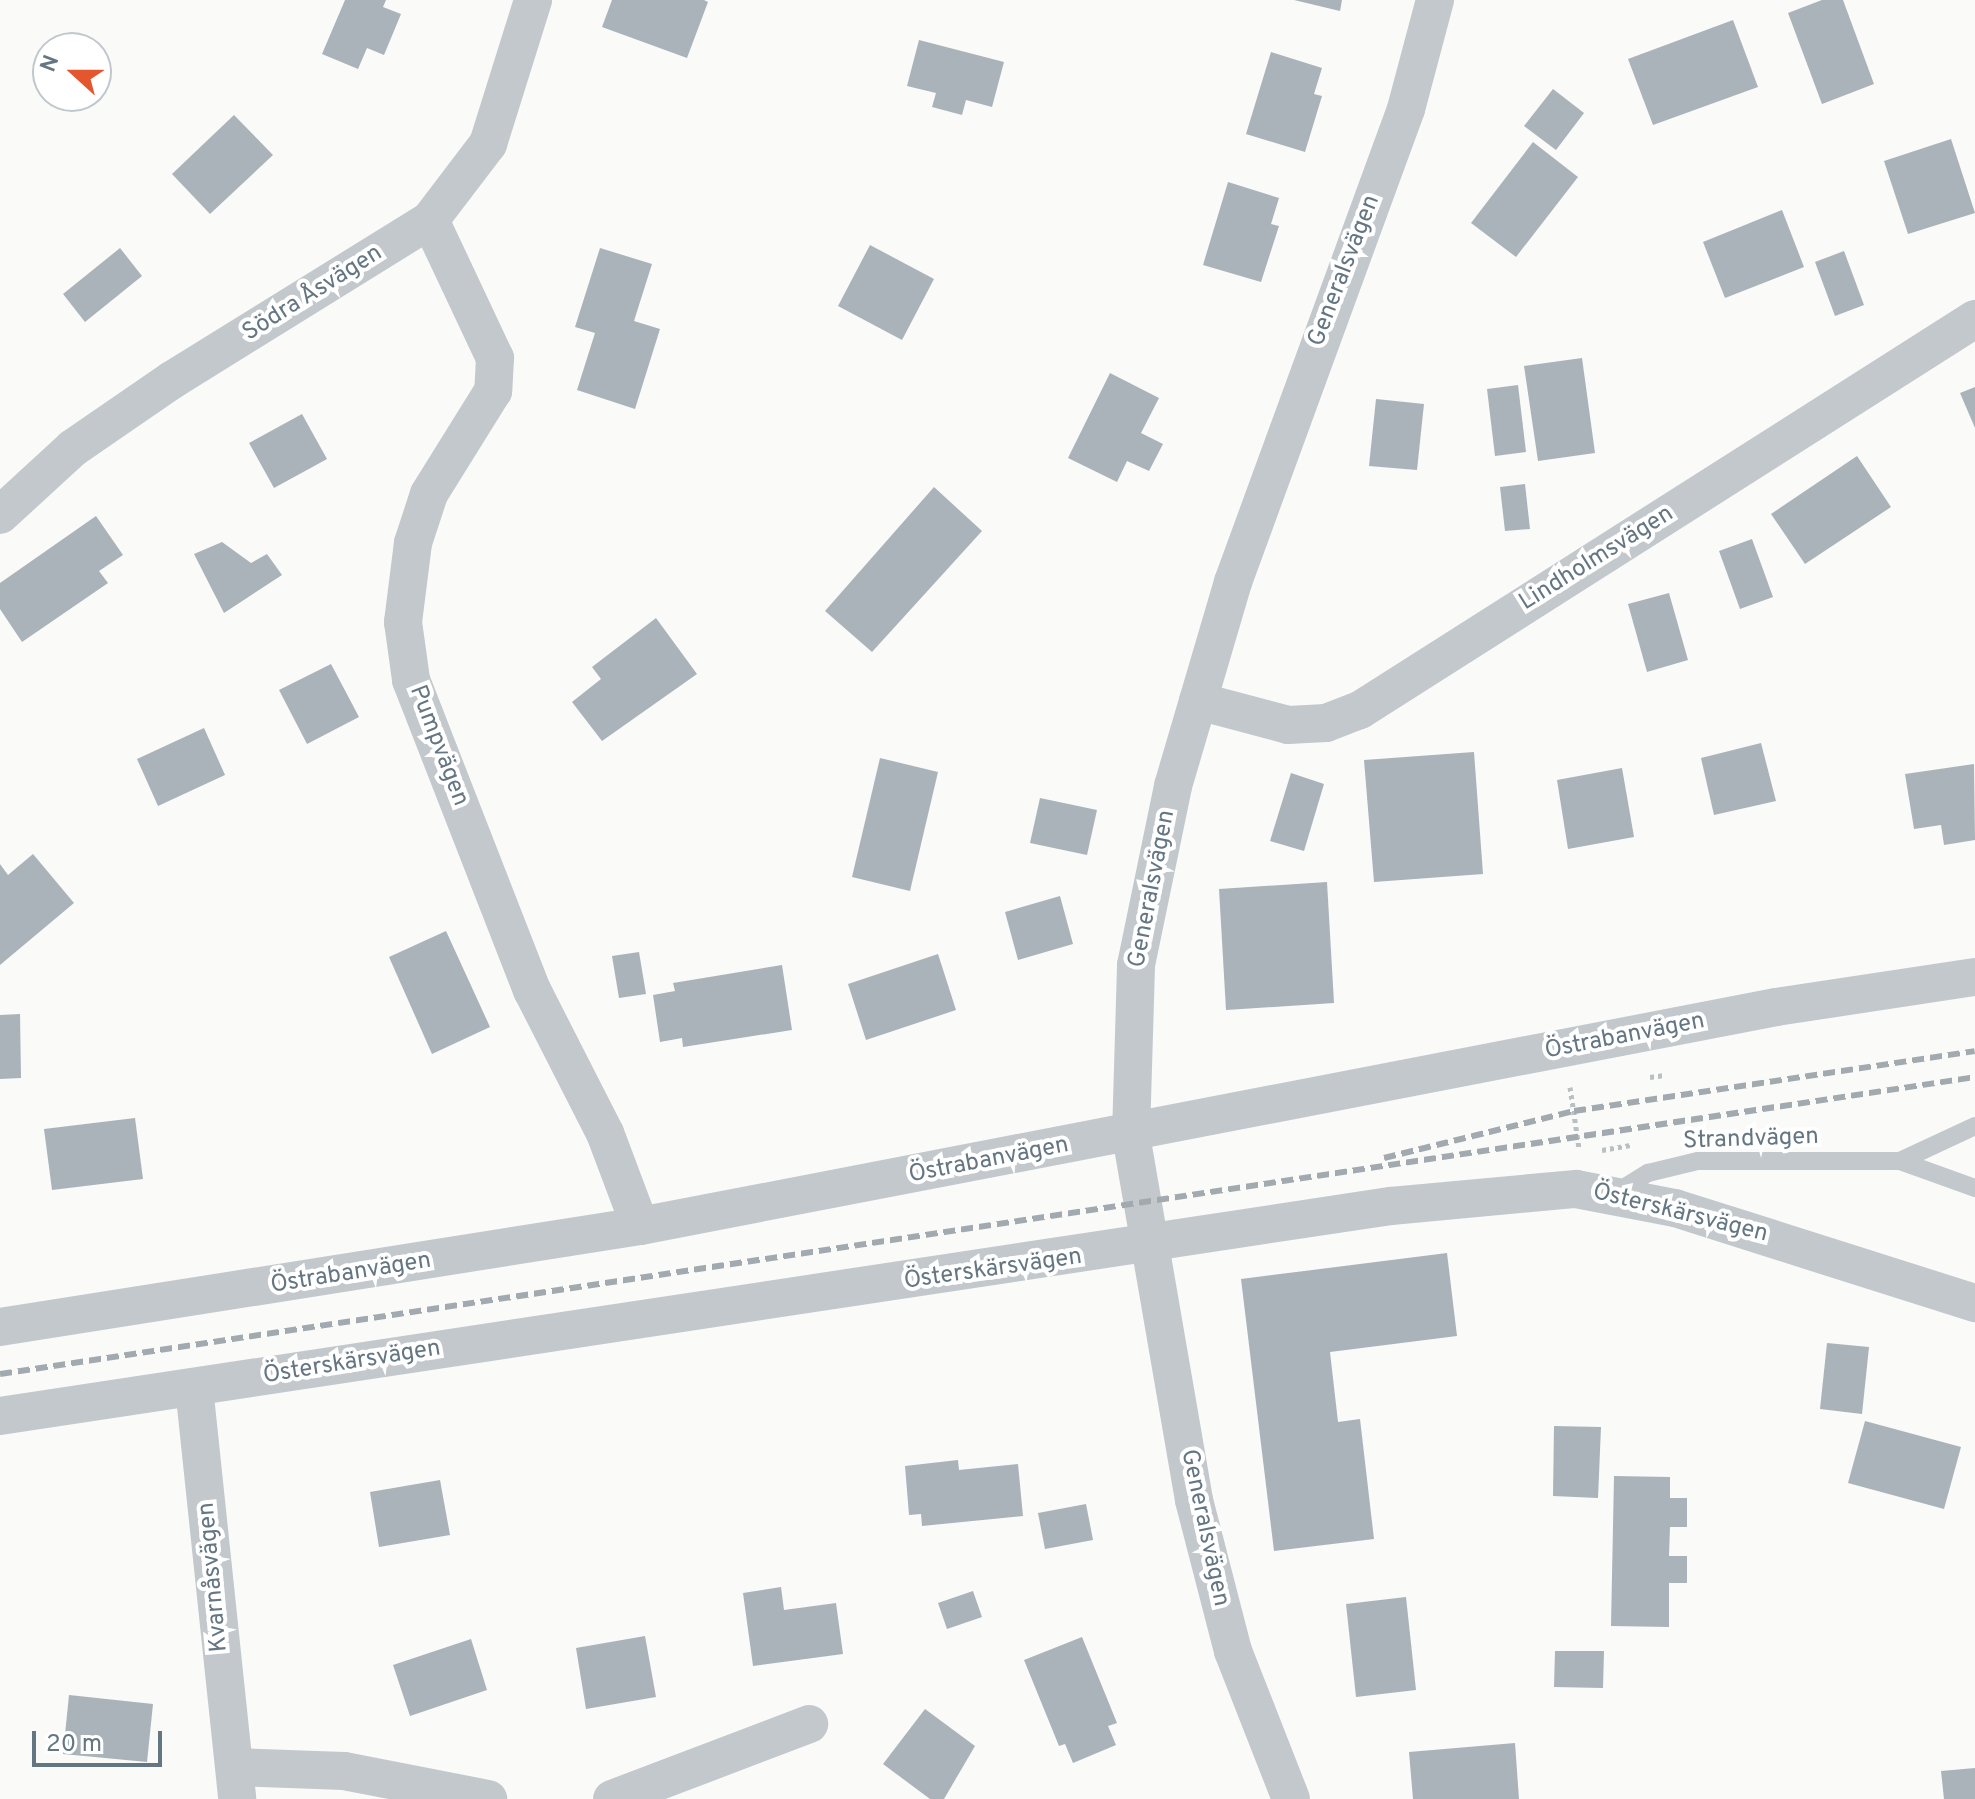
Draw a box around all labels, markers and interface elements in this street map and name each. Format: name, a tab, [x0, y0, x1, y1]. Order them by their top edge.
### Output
north arrow	[32, 32, 112, 112]
text: N	[36, 52, 66, 76]
street label: Generalsvägen	[1303, 191, 1387, 351]
street label: Södra Åsvägen	[237, 239, 389, 349]
street label: Lindholmsvägen	[1515, 500, 1679, 618]
street label: Pumpvägen	[402, 682, 474, 810]
street label: Generalsvägen	[1124, 808, 1182, 970]
street label: Östrabanvägen	[1543, 1007, 1707, 1067]
street label: Strandvägen	[1683, 1123, 1819, 1157]
street label: Östrabanvägen	[907, 1131, 1071, 1191]
street label: Österskärsvägen	[1589, 1178, 1771, 1250]
street label: Österskärsvägen	[902, 1243, 1084, 1297]
street label: Östrabanvägen	[269, 1247, 433, 1301]
street label: Österskärsvägen	[261, 1335, 443, 1391]
street label: Generalsvägen	[1173, 1447, 1235, 1609]
street label: Kvarnåsvägen	[193, 1501, 235, 1653]
scale bar	[36, 1715, 166, 1765]
text: 20 m	[46, 1730, 102, 1760]

